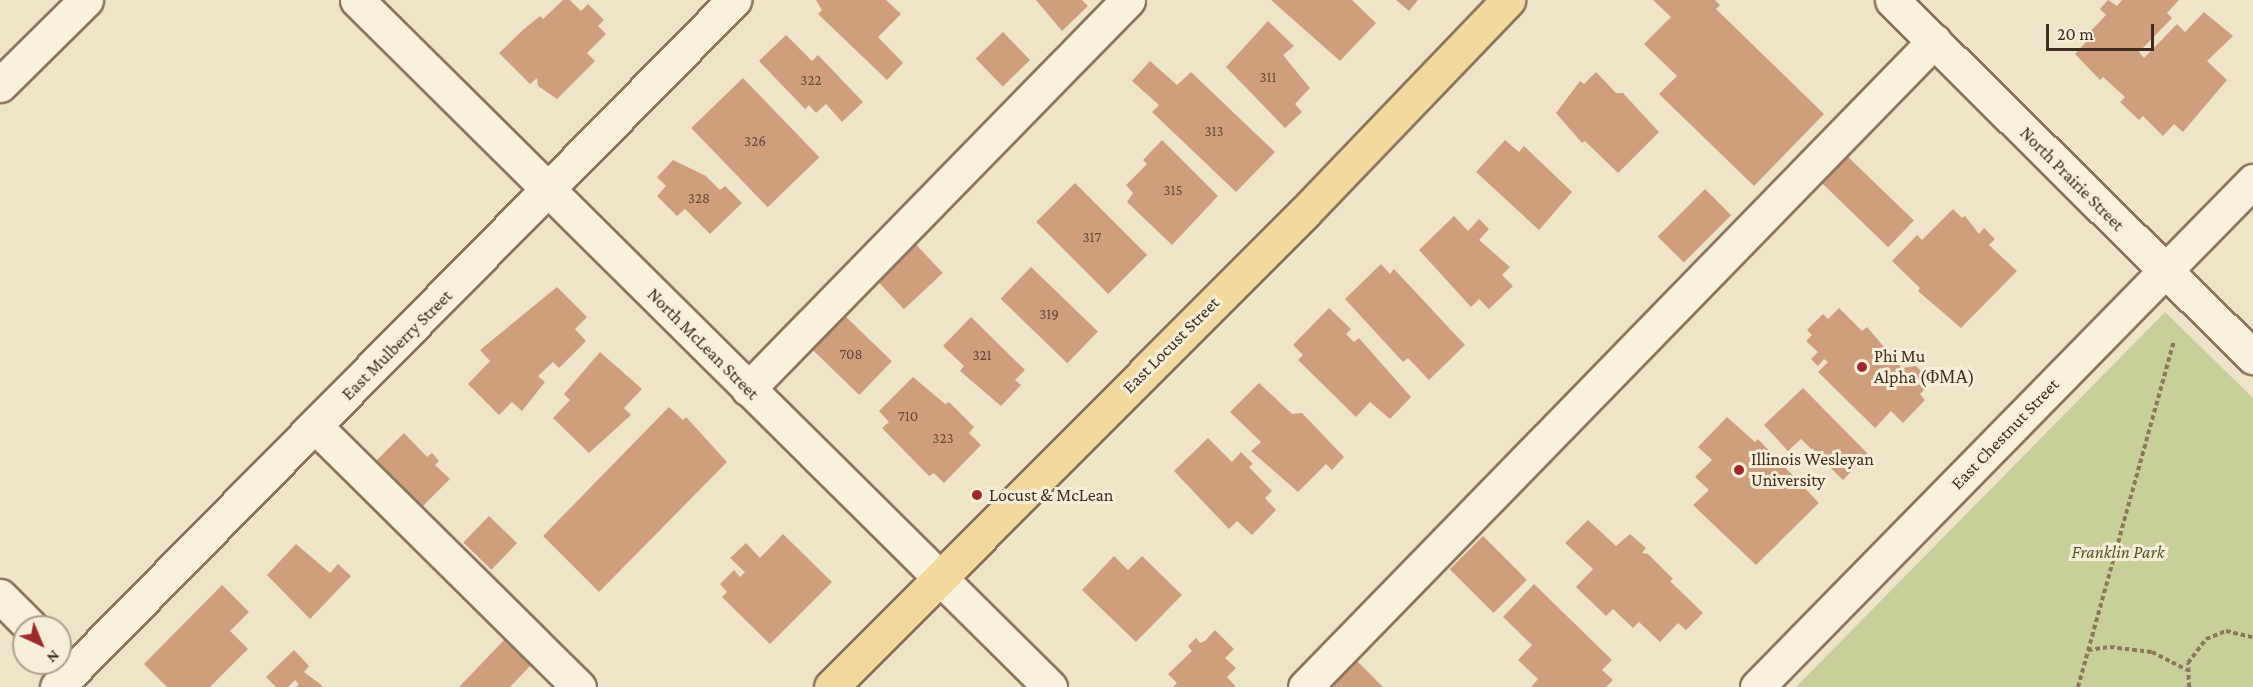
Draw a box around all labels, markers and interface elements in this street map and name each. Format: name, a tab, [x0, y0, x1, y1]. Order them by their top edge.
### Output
scale bar	[2049, 12, 2157, 50]
text: 20 m	[2057, 24, 2094, 44]
house number: 311	[1259, 69, 1277, 87]
house number: 322	[800, 72, 822, 90]
street label: North Prairie Street	[2015, 122, 2129, 236]
house number: 313	[1204, 123, 1224, 141]
house number: 326	[744, 133, 766, 151]
house number: 315	[1163, 182, 1183, 200]
house number: 328	[688, 190, 710, 208]
house number: 317	[1082, 229, 1102, 247]
street label: North McLean Street	[643, 284, 763, 404]
street label: East Mulberry Street	[337, 285, 457, 405]
street label: East Locust Street	[1118, 292, 1224, 398]
house number: 319	[1039, 306, 1059, 324]
house number: 708	[839, 346, 863, 364]
place label: Phi Mu Alpha (ΦΜΑ)	[1874, 346, 1975, 388]
house number: 321	[972, 347, 992, 365]
marker: Phi Mu Alpha (ΦΜΑ)	[1855, 360, 1869, 374]
street label: East Chestnut Street	[1946, 374, 2064, 494]
house number: 710	[898, 408, 918, 426]
house number: 323	[932, 430, 954, 448]
place label: Illinois Wesleyan University	[1751, 449, 1874, 492]
marker: Illinois Wesleyan University	[1732, 463, 1746, 477]
place label: Locust & McLean	[989, 484, 1114, 506]
marker: Locust & McLean	[970, 488, 984, 502]
park label: Franklin Park	[2071, 541, 2165, 563]
north arrow	[12, 615, 72, 675]
text: N	[44, 647, 63, 667]

